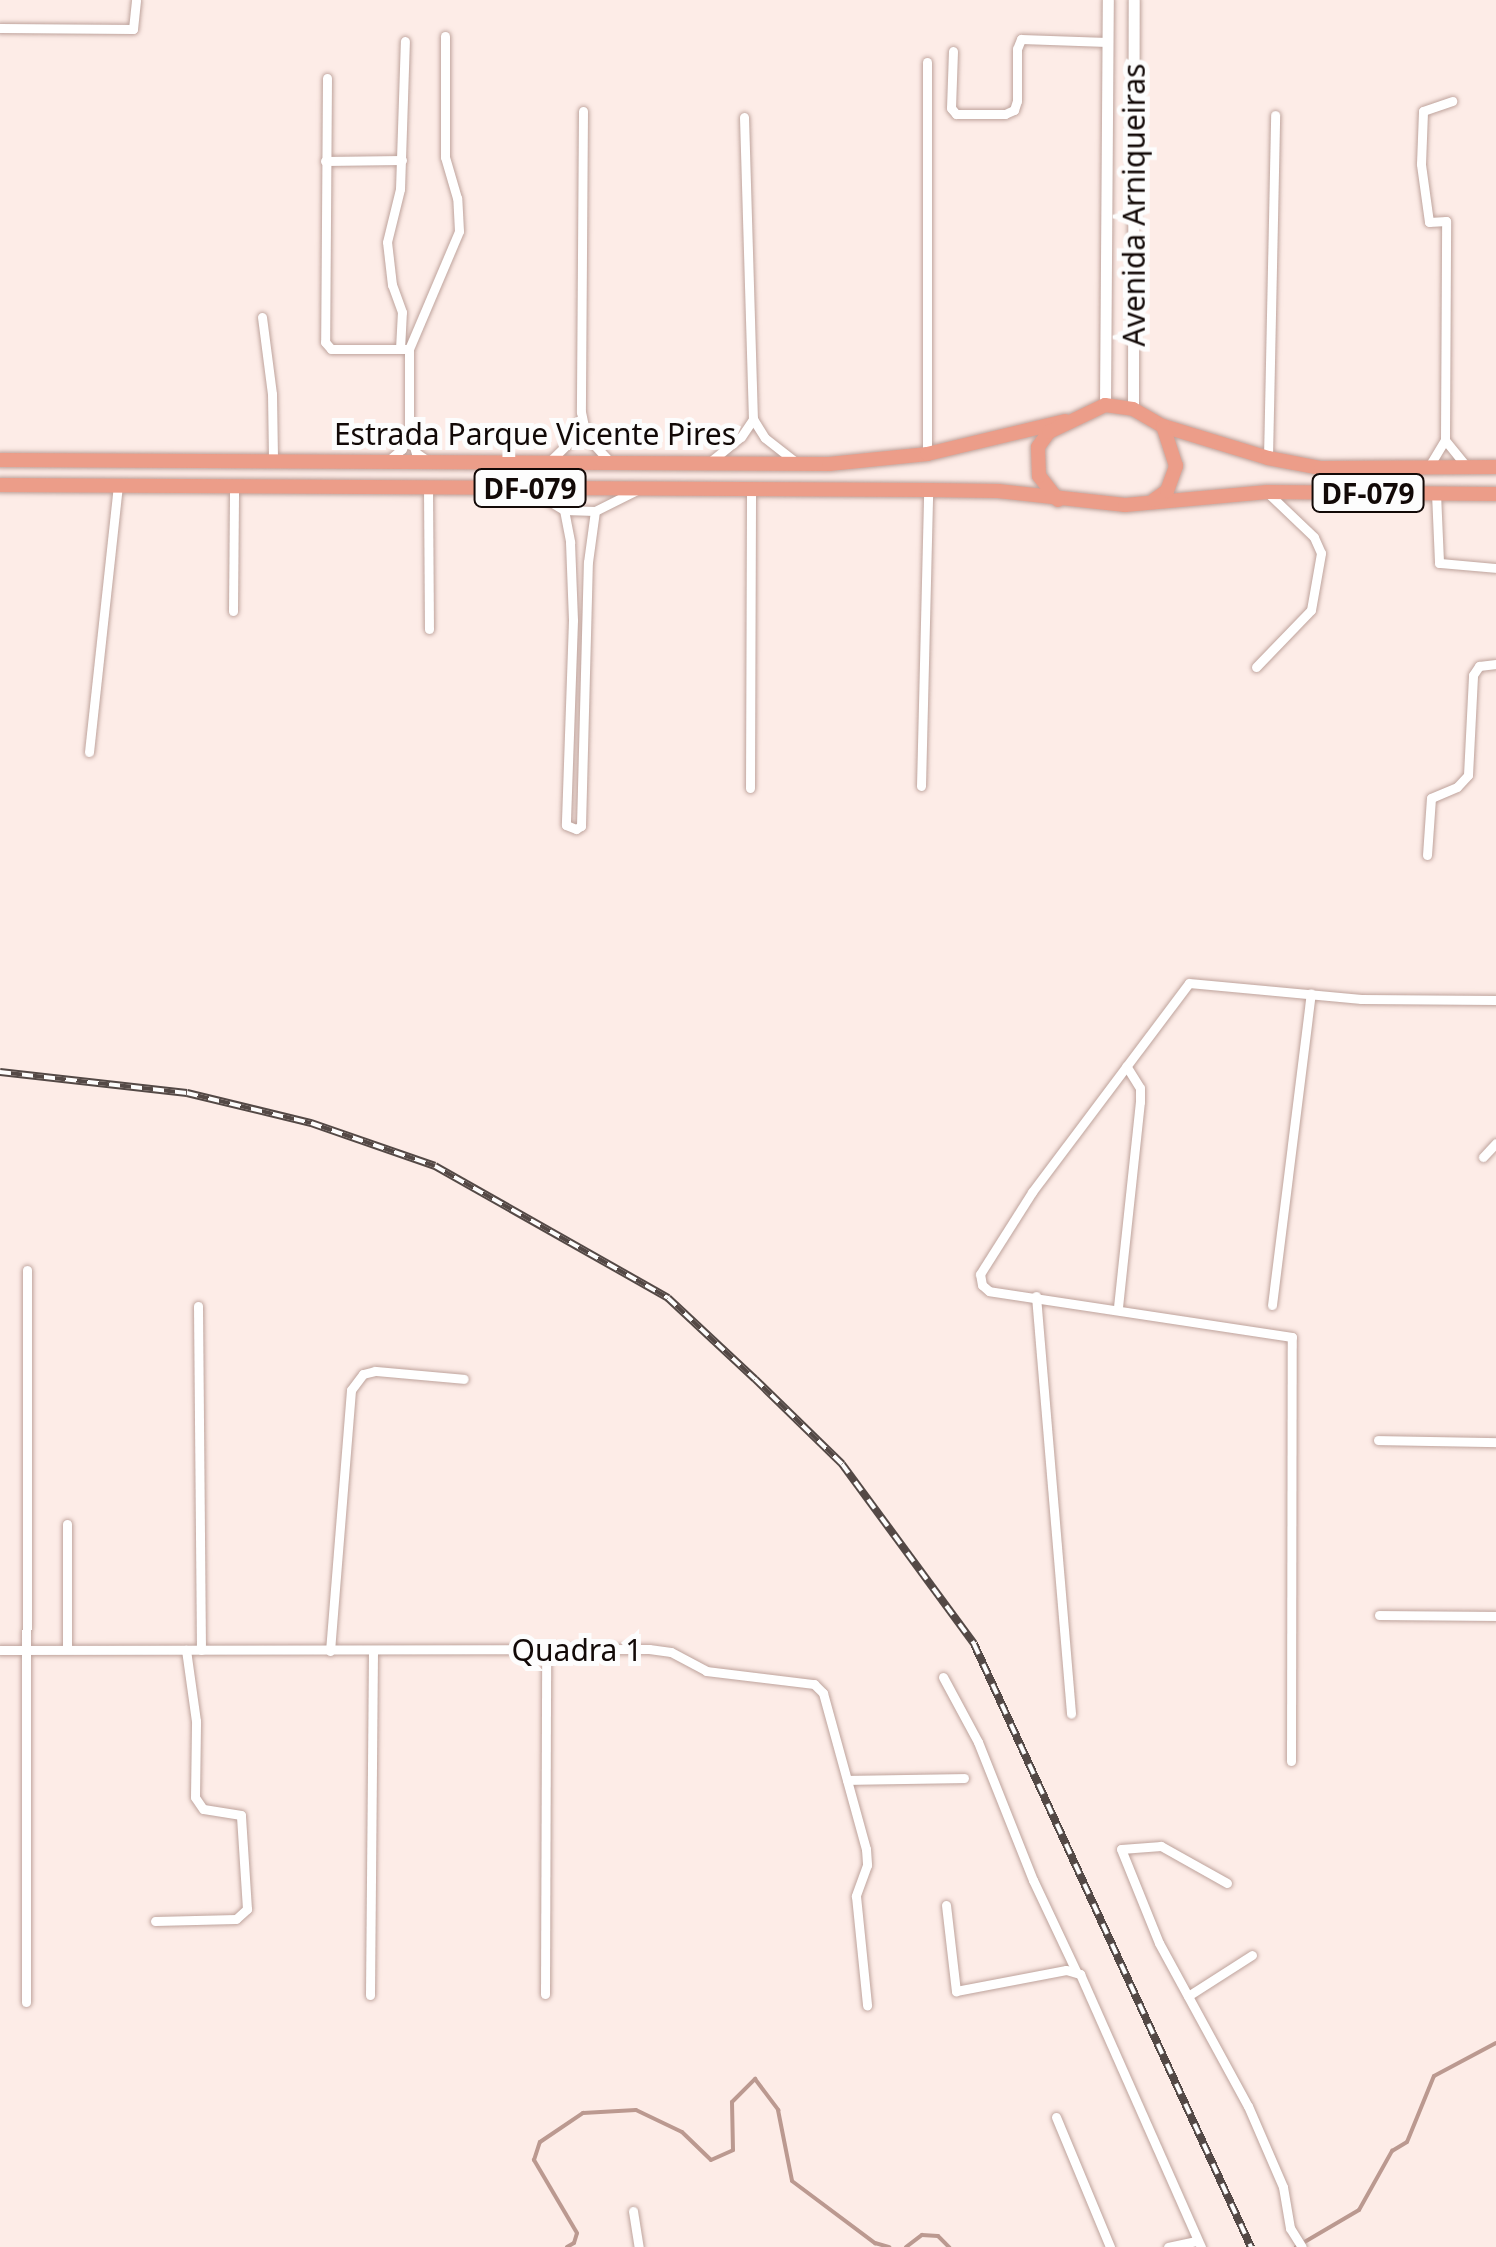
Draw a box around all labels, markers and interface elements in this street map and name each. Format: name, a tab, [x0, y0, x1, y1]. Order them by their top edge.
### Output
street label: Avenida Arniqueiras	[1116, 63, 1152, 347]
street label: Estrada Parque Vicente Pires	[334, 416, 736, 452]
road number: DF-079	[472, 465, 588, 511]
road number: DF-079	[1310, 470, 1426, 516]
street label: Quadra 1	[512, 1632, 642, 1668]

